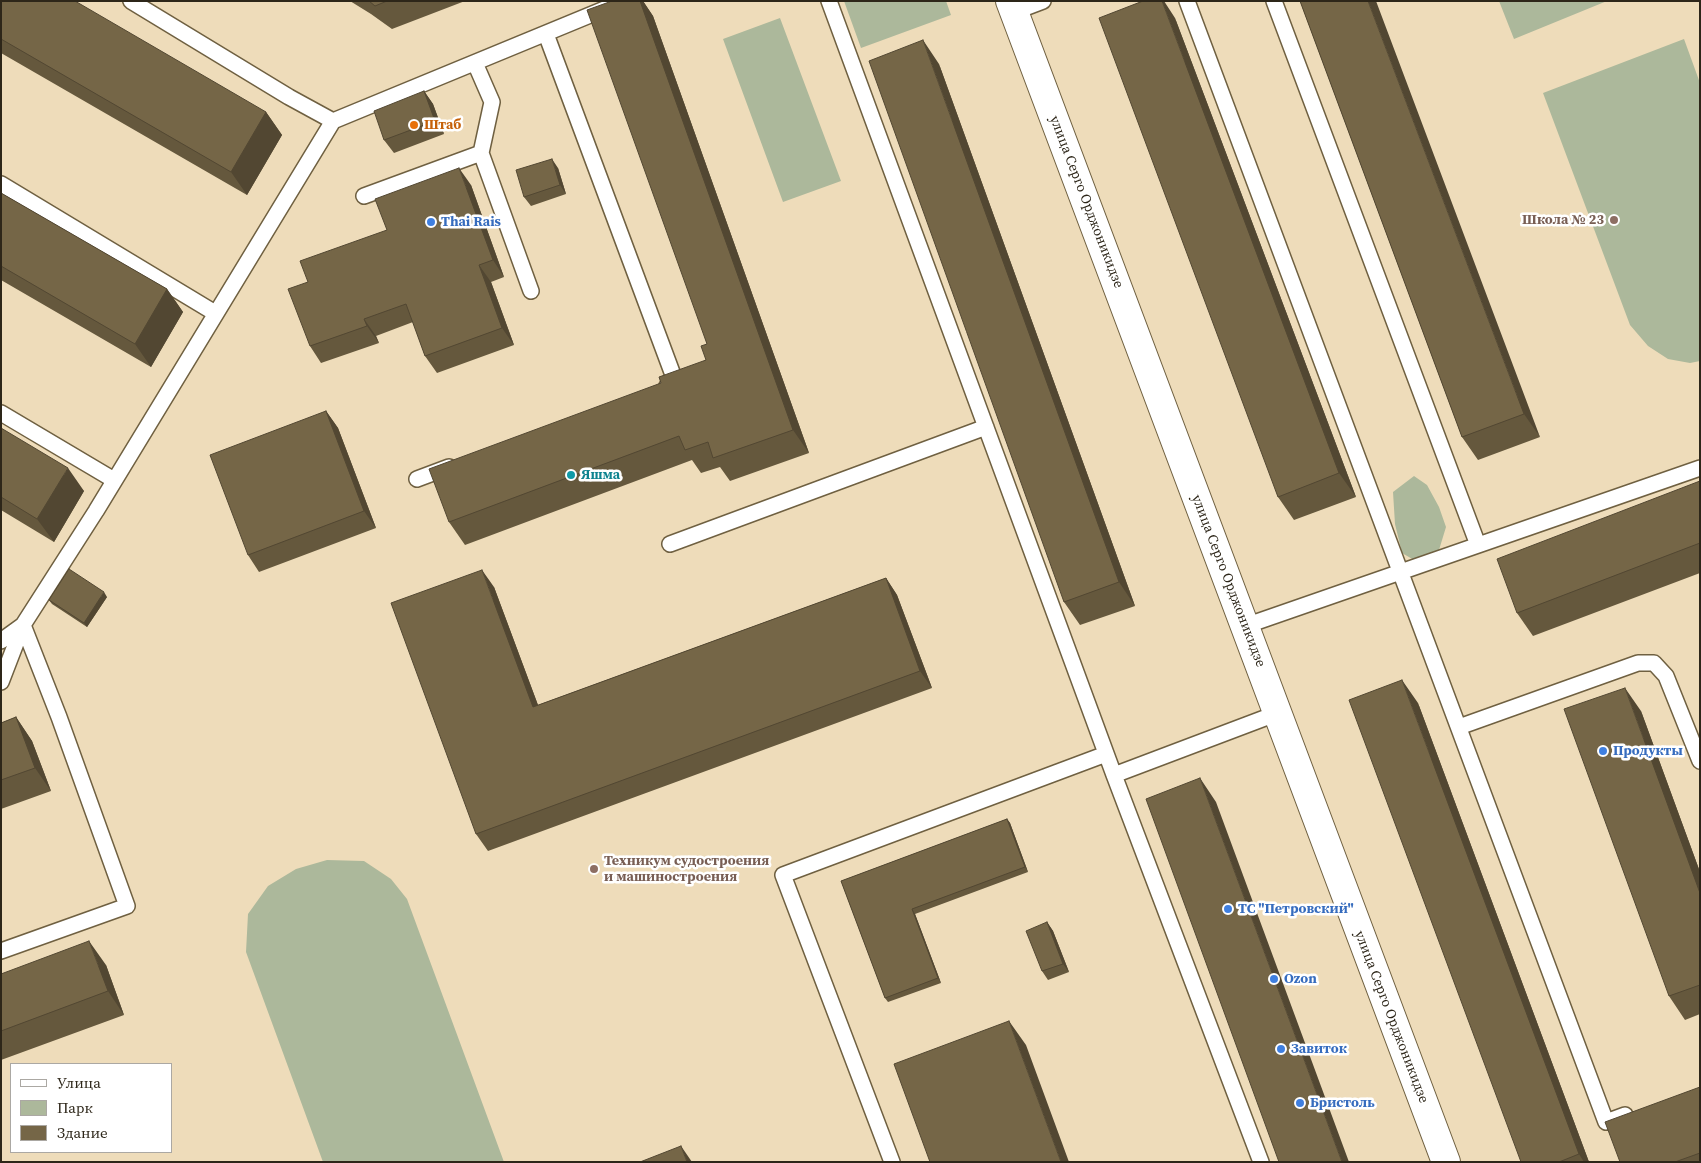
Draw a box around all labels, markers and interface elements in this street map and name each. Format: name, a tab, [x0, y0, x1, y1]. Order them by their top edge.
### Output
street label: улица Серго Орджоникидзе	[1045, 113, 1127, 291]
place label: Штаб	[424, 117, 461, 133]
marker: Штаб	[408, 119, 420, 131]
place label: Школа № 23	[1522, 212, 1604, 228]
place label: Thai Rais	[441, 214, 501, 230]
marker: Школа № 23	[1608, 214, 1620, 226]
marker: Thai Rais	[425, 216, 437, 228]
place label: Яшма	[581, 467, 620, 483]
marker: Яшма	[565, 469, 577, 481]
street label: улица Серго Орджоникидзе	[1187, 492, 1269, 670]
place label: Продукты	[1613, 743, 1683, 759]
marker: Продукты	[1597, 745, 1609, 757]
place label: Техникум судостроения и машиностроения	[604, 853, 769, 886]
marker: Техникум судостроения и машиностроения	[588, 863, 600, 875]
place label: ТС "Петровский"	[1238, 901, 1354, 917]
marker: ТС "Петровский"	[1222, 903, 1234, 915]
street label: улица Серго Орджоникидзе	[1350, 928, 1432, 1106]
place label: Ozon	[1284, 971, 1317, 987]
marker: Ozon	[1268, 973, 1280, 985]
place label: Завиток	[1291, 1041, 1347, 1057]
marker: Завиток	[1275, 1043, 1287, 1055]
legend	[10, 1063, 172, 1153]
text: Улица	[57, 1072, 101, 1093]
place label: Бристоль	[1310, 1095, 1375, 1111]
text: Парк	[57, 1097, 93, 1118]
marker: Бристоль	[1294, 1097, 1306, 1109]
text: Здание	[57, 1122, 108, 1143]

